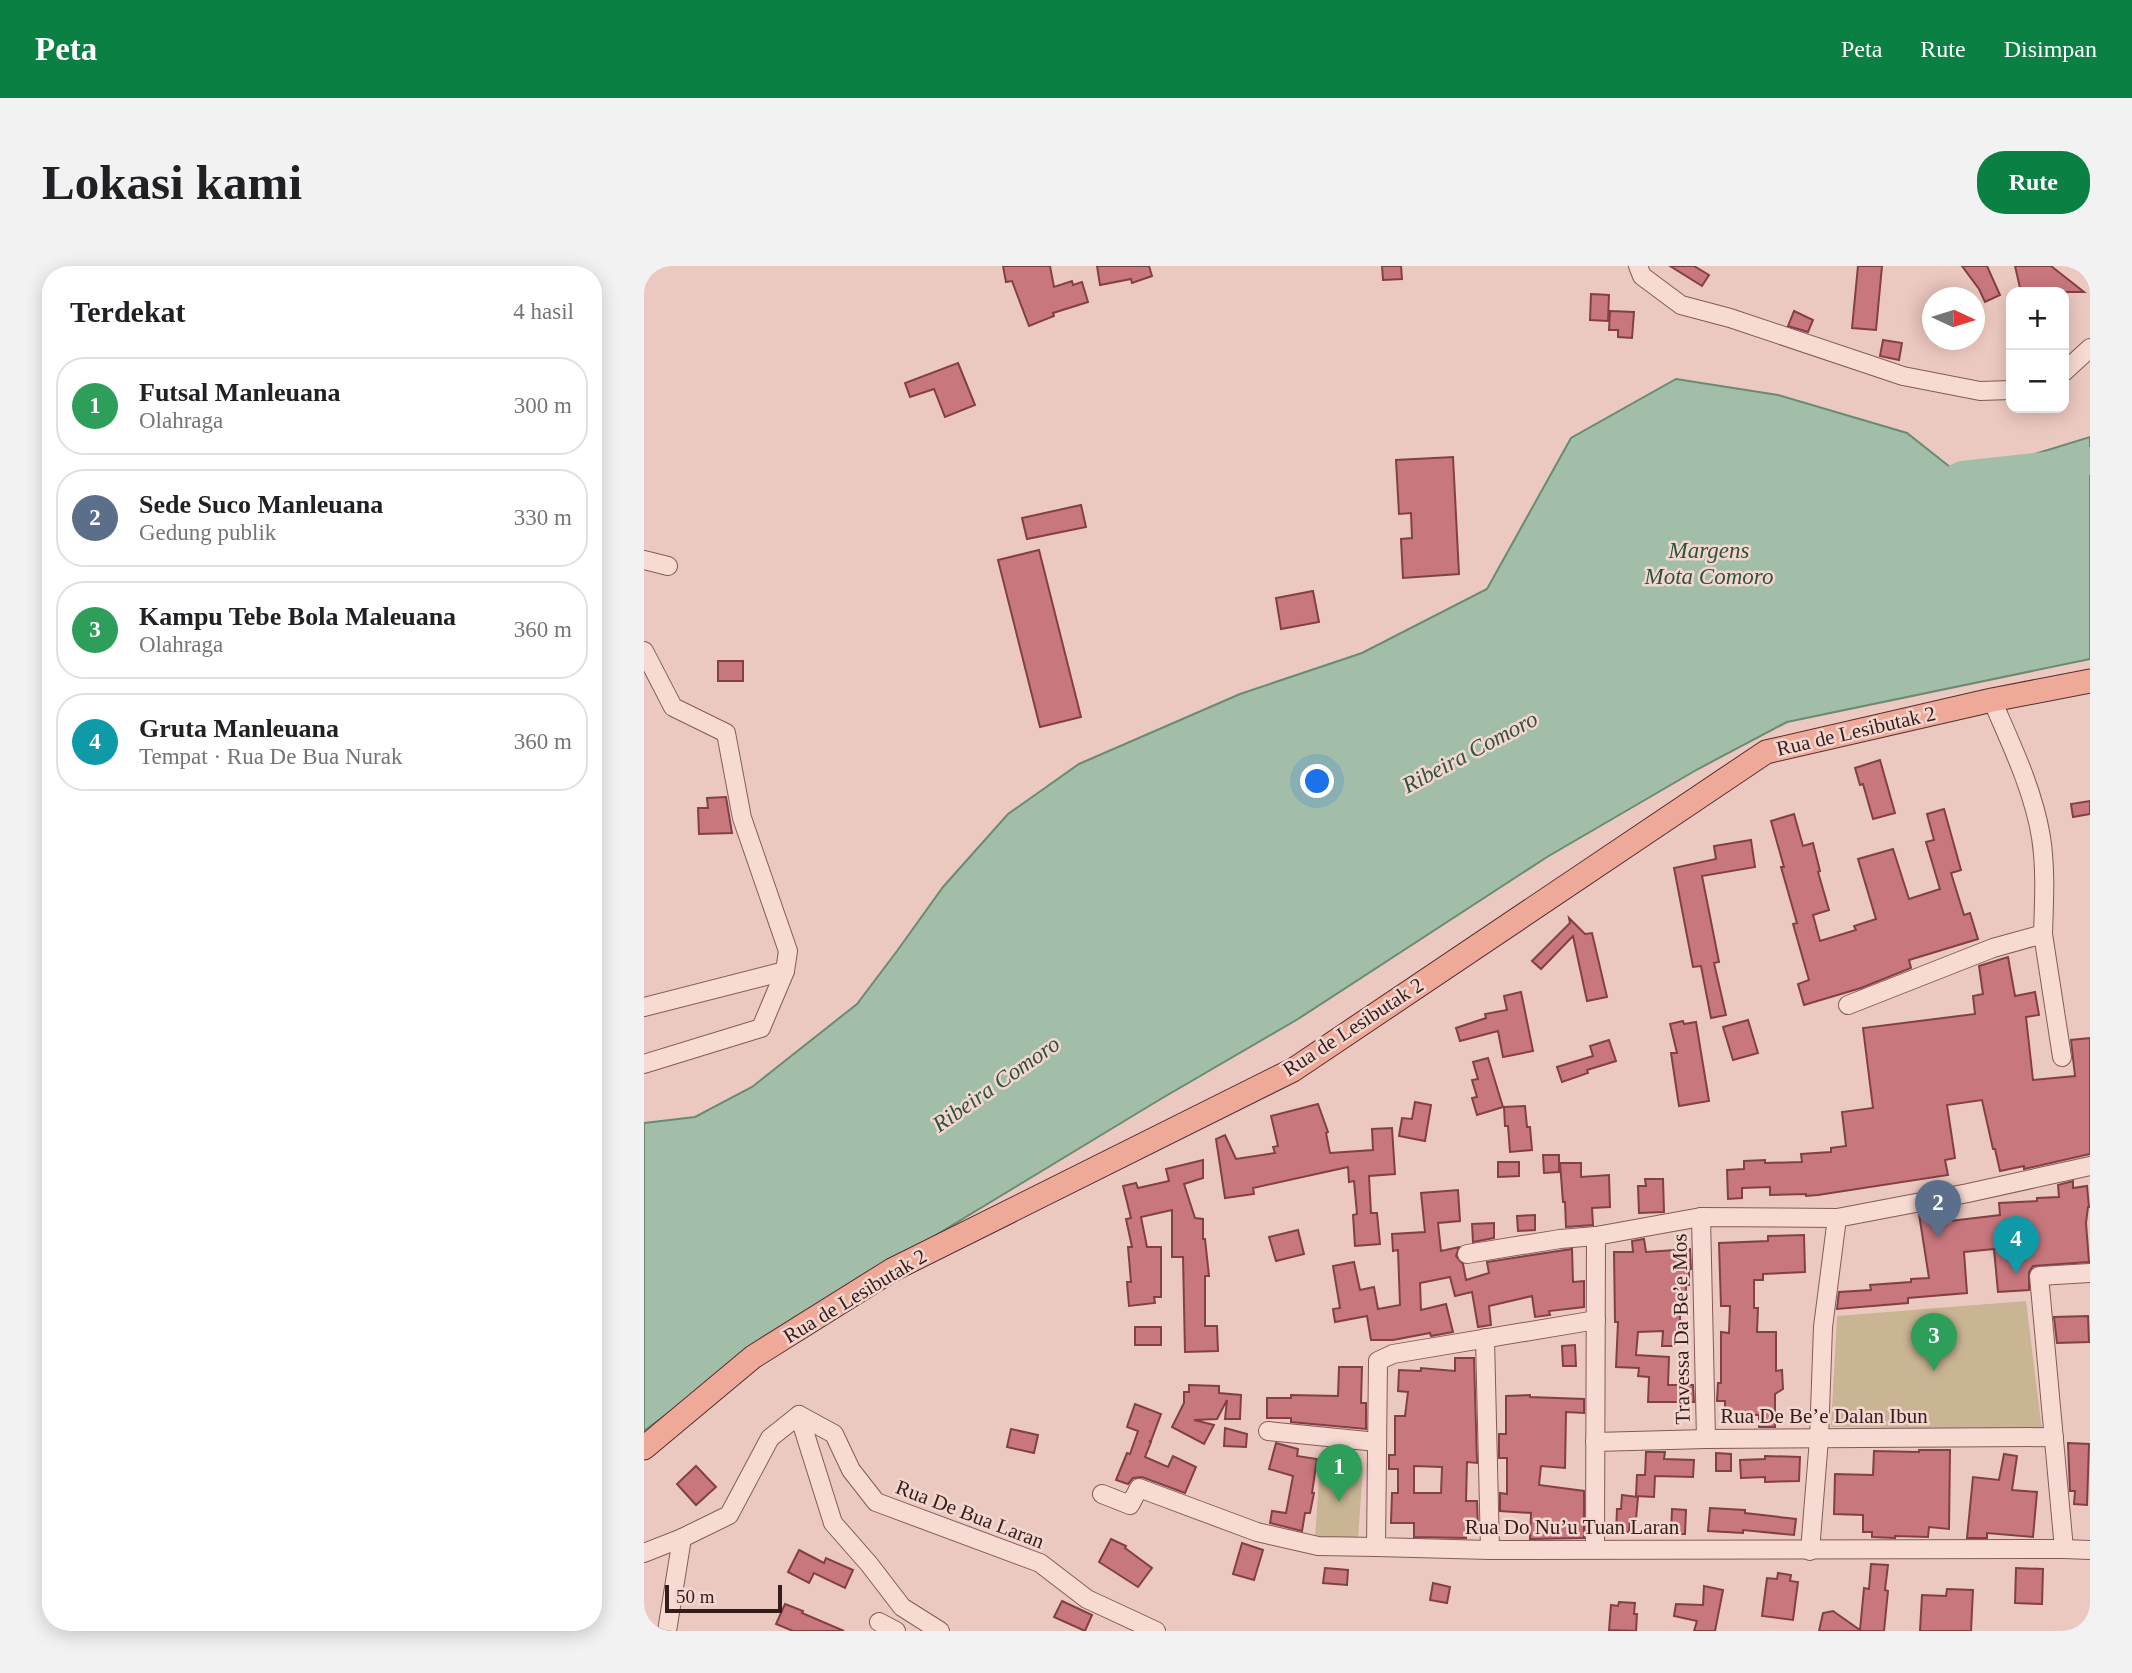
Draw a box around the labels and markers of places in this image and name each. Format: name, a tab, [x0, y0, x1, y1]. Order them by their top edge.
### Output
pin: 2	[1915, 1180, 1961, 1238]
pin: 4	[1993, 1216, 2039, 1274]
pin: 3	[1911, 1313, 1957, 1371]
pin: 1	[1316, 1444, 1362, 1502]

